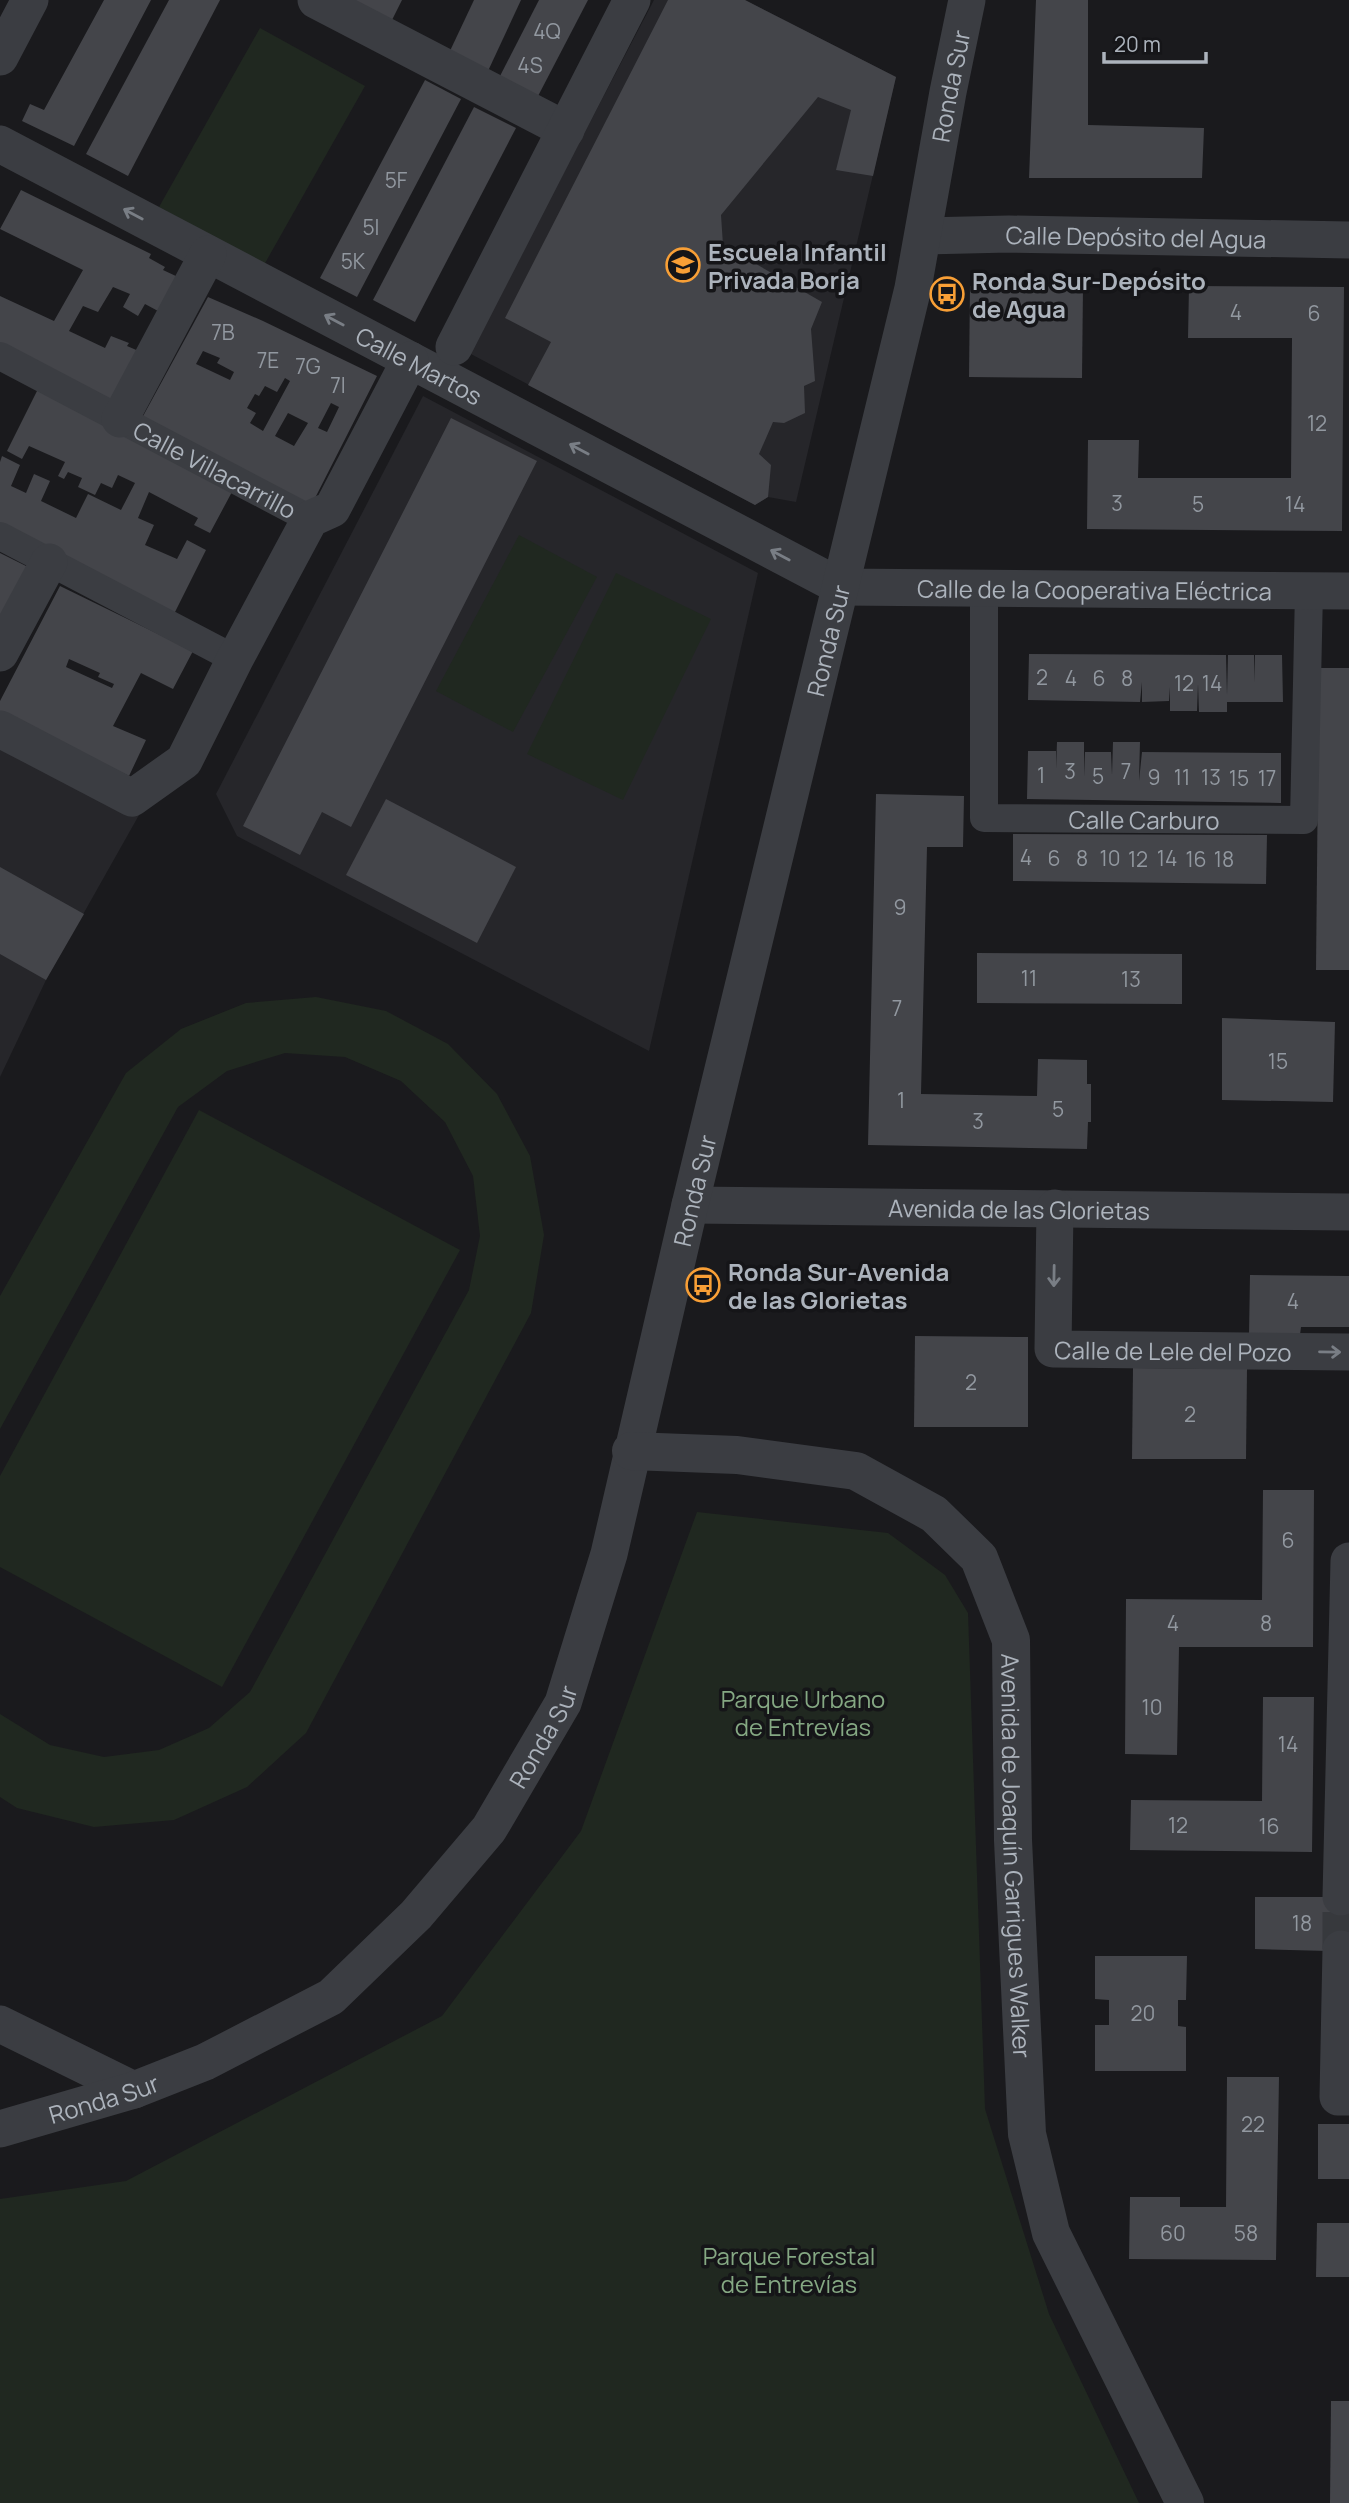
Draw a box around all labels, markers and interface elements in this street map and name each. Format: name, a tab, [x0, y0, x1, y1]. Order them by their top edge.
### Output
house number: 4Q	[533, 17, 561, 45]
scale bar	[1104, 21, 1206, 65]
street label: Ronda Sur	[923, 27, 977, 145]
text: 20 m	[1114, 30, 1161, 58]
house number: 4S	[517, 51, 543, 79]
house number: 5F	[385, 166, 408, 194]
one-way arrow	[123, 207, 144, 220]
house number: 5I	[362, 213, 380, 241]
street label: Calle Depósito del Agua	[1005, 217, 1267, 255]
place label: Escuela Infantil Privada Borja	[708, 235, 887, 296]
school or university icon: Escuela Infantil Privada Borja	[664, 246, 702, 284]
house number: 5K	[341, 247, 366, 275]
place label: Ronda Sur-Depósito de Agua	[972, 264, 1206, 325]
bus stop icon: Ronda Sur-Depósito de Agua	[928, 275, 966, 313]
house number: 4	[1230, 298, 1242, 326]
house number: 6	[1307, 299, 1321, 327]
one-way arrow	[324, 313, 345, 326]
house number: 7B	[211, 318, 235, 346]
street label: Calle Martos	[350, 318, 488, 412]
house number: 7E	[257, 346, 279, 374]
house number: 7G	[295, 352, 321, 380]
house number: 7I	[330, 371, 346, 399]
house number: 12	[1307, 409, 1327, 437]
street label: Calle Villacarrillo	[128, 413, 302, 526]
one-way arrow	[569, 442, 590, 455]
house number: 3	[1111, 489, 1123, 517]
house number: 5	[1192, 490, 1204, 518]
house number: 14	[1285, 490, 1305, 518]
one-way arrow	[770, 548, 791, 561]
street label: Calle de la Cooperativa Eléctrica	[917, 571, 1272, 607]
street label: Ronda Sur	[798, 581, 857, 699]
house number: 2	[1036, 663, 1048, 691]
house number: 4	[1065, 664, 1077, 692]
house number: 6	[1092, 664, 1106, 692]
house number: 8	[1121, 664, 1133, 692]
house number: 12	[1174, 669, 1194, 697]
house number: 14	[1202, 669, 1222, 697]
house number: 3	[1064, 757, 1076, 785]
house number: 7	[1121, 757, 1131, 785]
house number: 1	[1037, 761, 1045, 789]
house number: 5	[1092, 762, 1104, 790]
house number: 9	[1147, 763, 1161, 791]
house number: 11	[1174, 763, 1190, 791]
house number: 13	[1201, 763, 1221, 791]
house number: 15	[1229, 764, 1249, 792]
house number: 17	[1258, 764, 1276, 792]
street label: Calle Carburo	[1068, 802, 1220, 836]
house number: 4	[1020, 843, 1032, 871]
house number: 6	[1047, 844, 1061, 872]
house number: 8	[1076, 844, 1088, 872]
house number: 10	[1100, 844, 1121, 872]
house number: 14	[1157, 844, 1177, 872]
house number: 12	[1128, 845, 1148, 873]
house number: 16	[1185, 845, 1207, 873]
house number: 18	[1214, 845, 1234, 873]
house number: 9	[893, 893, 907, 921]
house number: 11	[1021, 964, 1037, 992]
house number: 13	[1121, 965, 1141, 993]
house number: 7	[892, 994, 902, 1022]
house number: 15	[1268, 1047, 1288, 1075]
house number: 1	[897, 1086, 905, 1114]
house number: 5	[1052, 1095, 1064, 1123]
house number: 3	[972, 1107, 984, 1135]
street label: Ronda Sur	[664, 1131, 723, 1249]
street label: Avenida de las Glorietas	[888, 1191, 1150, 1226]
place label: Ronda Sur-Avenida de las Glorietas	[728, 1255, 949, 1316]
one-way arrow	[1047, 1264, 1061, 1287]
bus stop icon: Ronda Sur-Avenida de las Glorietas	[684, 1266, 722, 1304]
house number: 4	[1287, 1287, 1299, 1315]
street label: Calle de Lele del Pozo	[1054, 1333, 1292, 1368]
one-way arrow	[1318, 1345, 1341, 1359]
house number: 2	[965, 1368, 977, 1396]
house number: 2	[1184, 1400, 1196, 1428]
house number: 6	[1281, 1526, 1295, 1554]
house number: 4	[1167, 1609, 1179, 1637]
house number: 8	[1260, 1609, 1272, 1637]
street label: Avenida de Joaquín Garrigues Walker	[995, 1653, 1040, 2059]
street label: Ronda Sur	[500, 1680, 584, 1794]
park label: Parque Urbano de Entrevías	[721, 1682, 885, 1743]
house number: 10	[1142, 1693, 1163, 1721]
house number: 14	[1278, 1730, 1298, 1758]
house number: 12	[1168, 1811, 1188, 1839]
house number: 16	[1258, 1812, 1280, 1840]
house number: 18	[1292, 1909, 1312, 1937]
house number: 20	[1131, 1999, 1155, 2027]
street label: Ronda Sur	[45, 2065, 164, 2131]
house number: 22	[1241, 2110, 1265, 2138]
house number: 60	[1160, 2219, 1186, 2247]
house number: 58	[1234, 2219, 1258, 2247]
park label: Parque Forestal de Entrevías	[703, 2239, 875, 2300]

